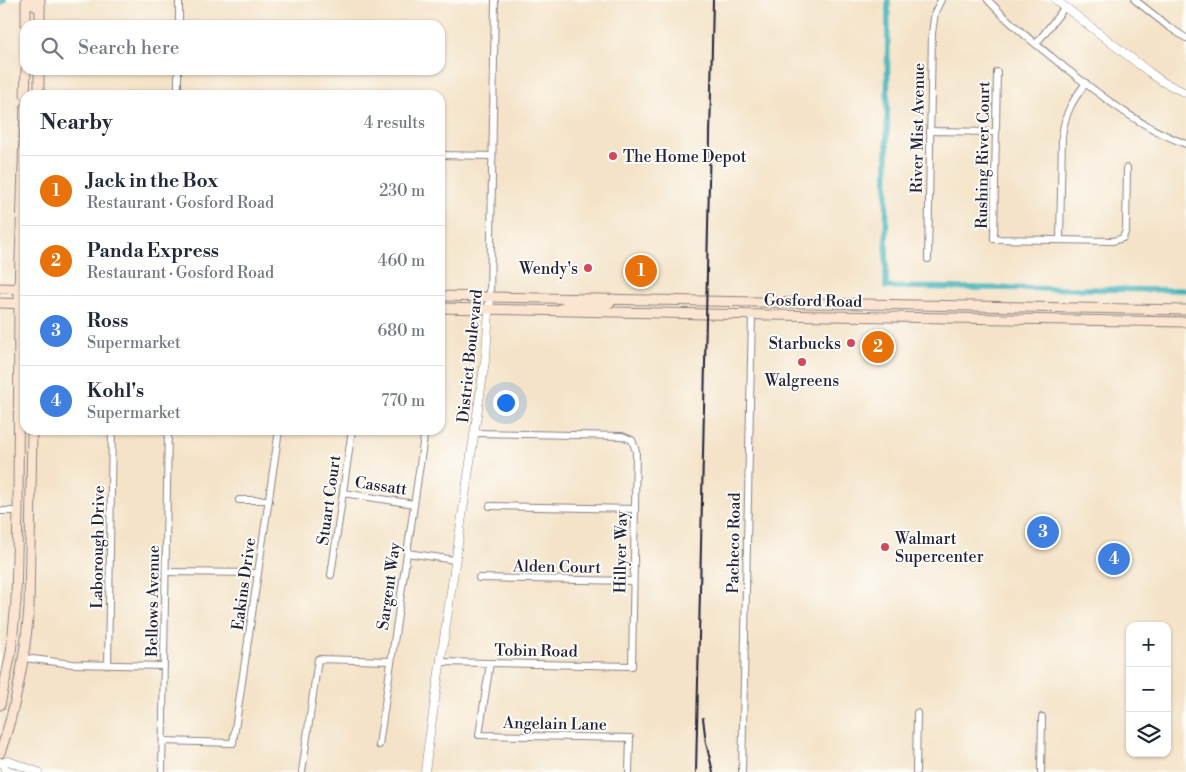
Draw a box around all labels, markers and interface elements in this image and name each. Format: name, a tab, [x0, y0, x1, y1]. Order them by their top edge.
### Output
search box	[20, 20, 445, 75]
icon: search	[38, 34, 66, 62]
text: Search here	[78, 36, 179, 60]
street label: River Mist Avenue	[907, 63, 929, 193]
street label: Rushing River Court	[972, 81, 994, 229]
text: Nearby	[40, 110, 113, 136]
text: 4 results	[364, 113, 425, 133]
place label: The Home Depot	[623, 147, 747, 167]
marker: The Home Depot	[607, 150, 619, 162]
text: Jack in the Box	[87, 169, 218, 193]
text: 1	[52, 181, 60, 201]
text: 230 m	[379, 181, 425, 201]
text: Restaurant · Gosford Road	[87, 193, 274, 213]
text: Panda Express	[87, 239, 219, 263]
text: 2	[51, 251, 61, 271]
text: 460 m	[378, 251, 425, 271]
pin: 1	[625, 252, 657, 290]
place label: Wendy's	[518, 259, 578, 279]
marker: Wendy's	[582, 262, 594, 274]
text: Restaurant · Gosford Road	[87, 263, 274, 283]
street label: District Boulevard	[453, 288, 487, 424]
street label: Gosford Road	[764, 290, 862, 312]
text: Ross	[87, 309, 128, 333]
text: 3	[51, 321, 61, 341]
text: 680 m	[378, 321, 425, 341]
pin: 2	[862, 328, 894, 366]
text: Supermarket	[87, 333, 181, 353]
place label: Starbucks	[769, 334, 841, 354]
marker: Starbucks	[845, 337, 857, 349]
marker: Walgreens	[796, 356, 808, 368]
place label: Walgreens	[764, 371, 839, 391]
text: Kohl's	[87, 379, 144, 403]
your location	[493, 390, 519, 416]
text: 4	[51, 391, 61, 411]
text: 770 m	[381, 391, 425, 411]
text: Supermarket	[87, 403, 181, 423]
street label: Stuart Court	[313, 454, 345, 546]
street label: Cassatt	[353, 472, 409, 500]
street label: Laborough Drive	[87, 485, 109, 609]
street label: Pacheco Road	[723, 492, 745, 594]
street label: Hillyer Way	[610, 510, 632, 594]
pin: 3	[1027, 513, 1059, 551]
place label: Walmart Supercenter	[894, 529, 984, 567]
street label: Eakins Drive	[228, 537, 260, 632]
pin: 4	[1098, 540, 1130, 578]
street label: Sargent Way	[373, 541, 405, 631]
marker: Walmart Supercenter	[879, 541, 891, 553]
street label: Bellows Avenue	[142, 545, 164, 658]
street label: Alden Court	[512, 556, 601, 578]
map controls	[1126, 622, 1171, 757]
button: +	[1126, 622, 1171, 667]
street label: Tobin Road	[494, 640, 578, 662]
button: −	[1126, 667, 1171, 712]
button: layers	[1126, 712, 1171, 757]
street label: Angelain Lane	[502, 713, 607, 735]

